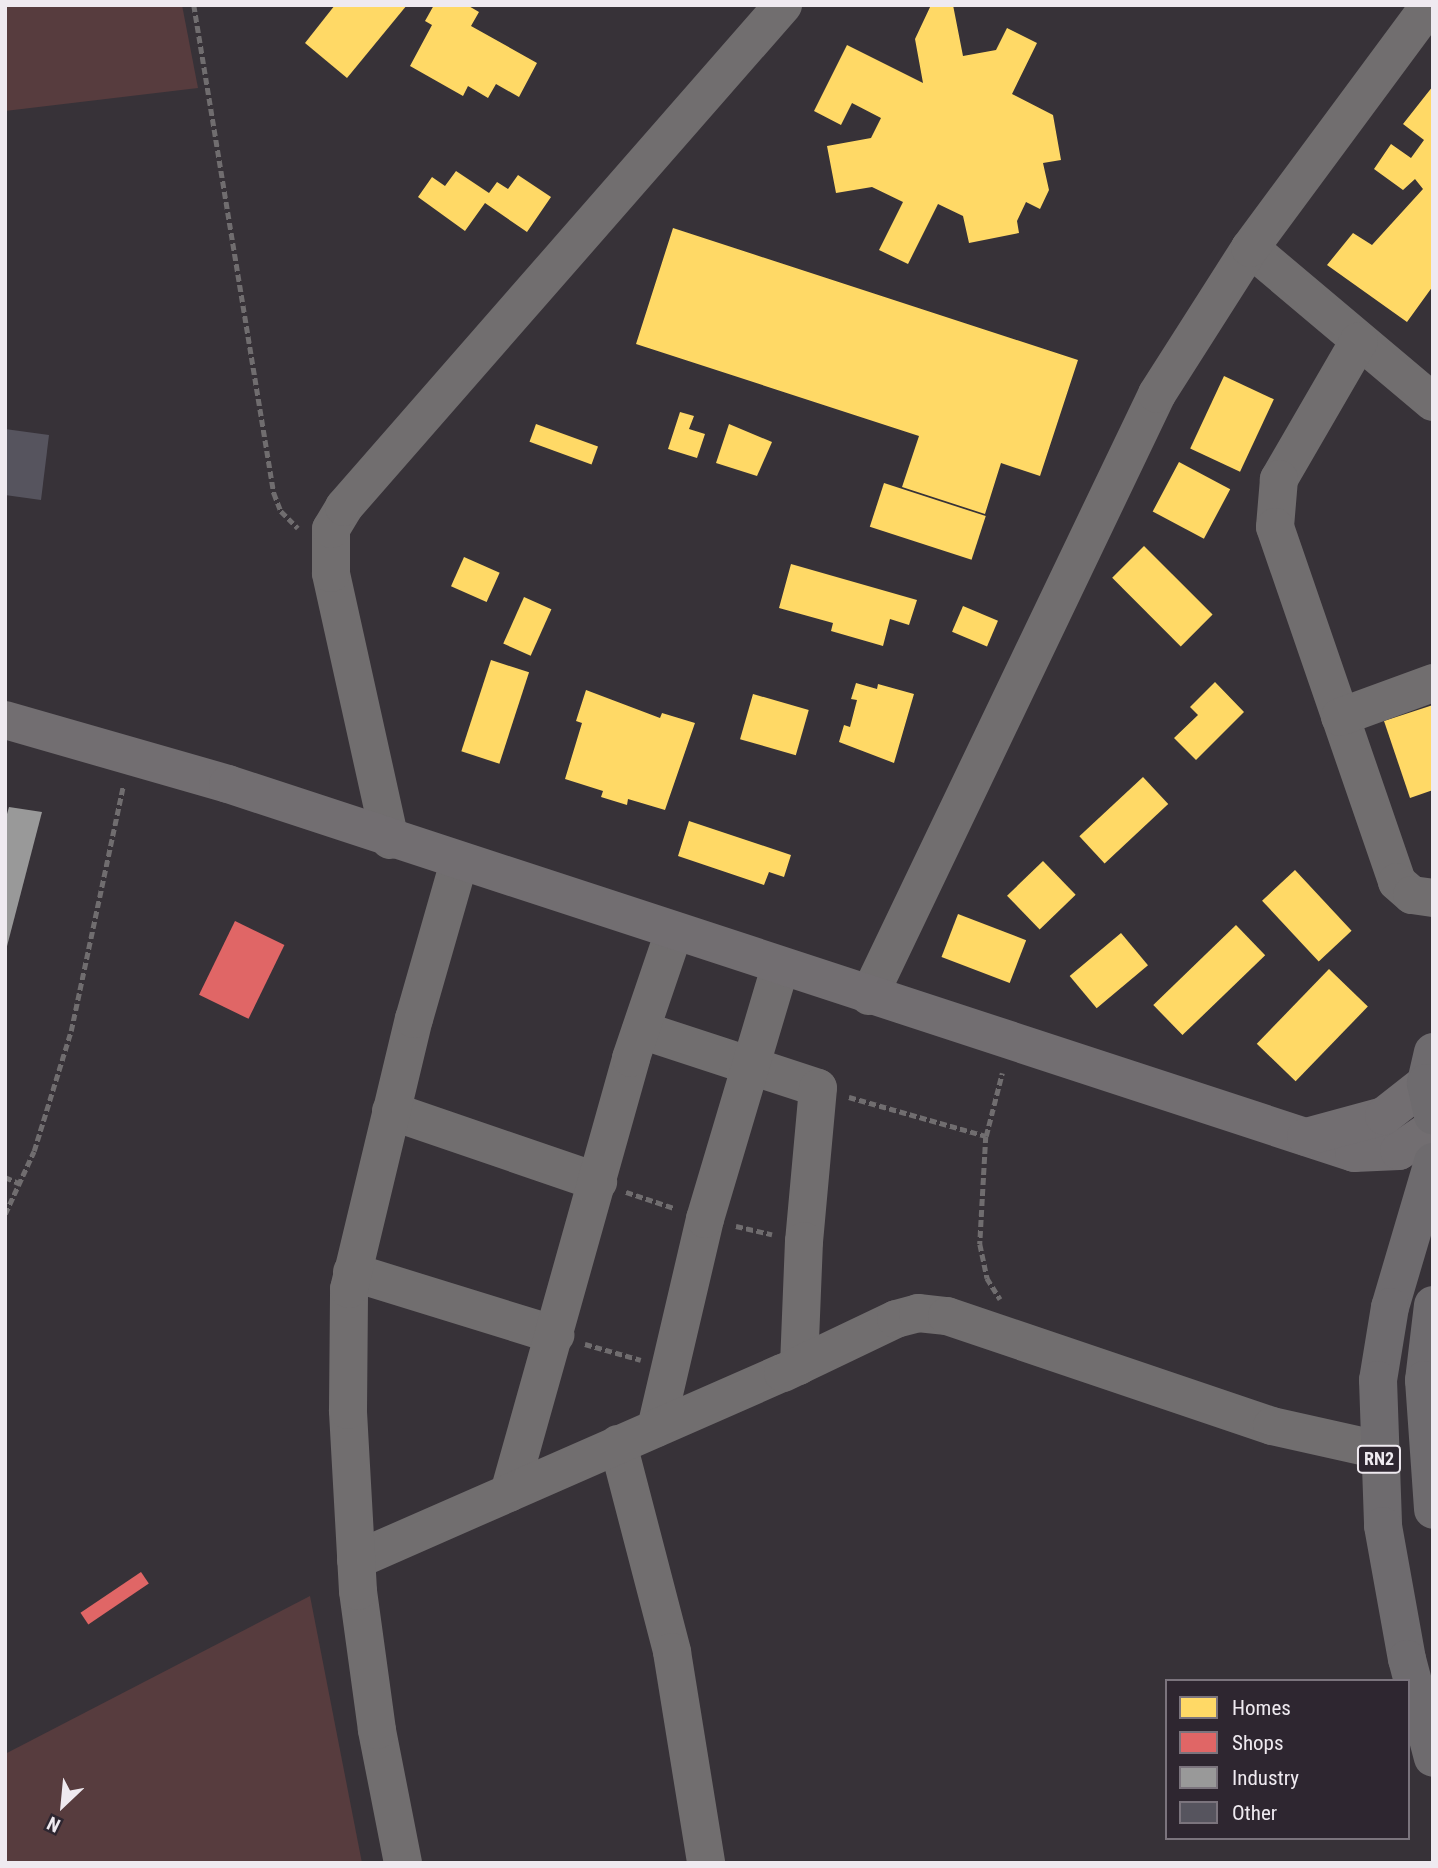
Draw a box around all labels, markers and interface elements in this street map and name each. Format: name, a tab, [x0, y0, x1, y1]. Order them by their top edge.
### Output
road number: RN2	[1356, 1444, 1402, 1474]
legend	[1165, 1679, 1410, 1840]
text: Homes	[1232, 1696, 1291, 1720]
text: Shops	[1232, 1731, 1284, 1755]
text: Industry	[1232, 1766, 1299, 1790]
north arrow	[28, 1770, 98, 1840]
text: Other	[1232, 1801, 1277, 1825]
text: N	[43, 1811, 64, 1837]

